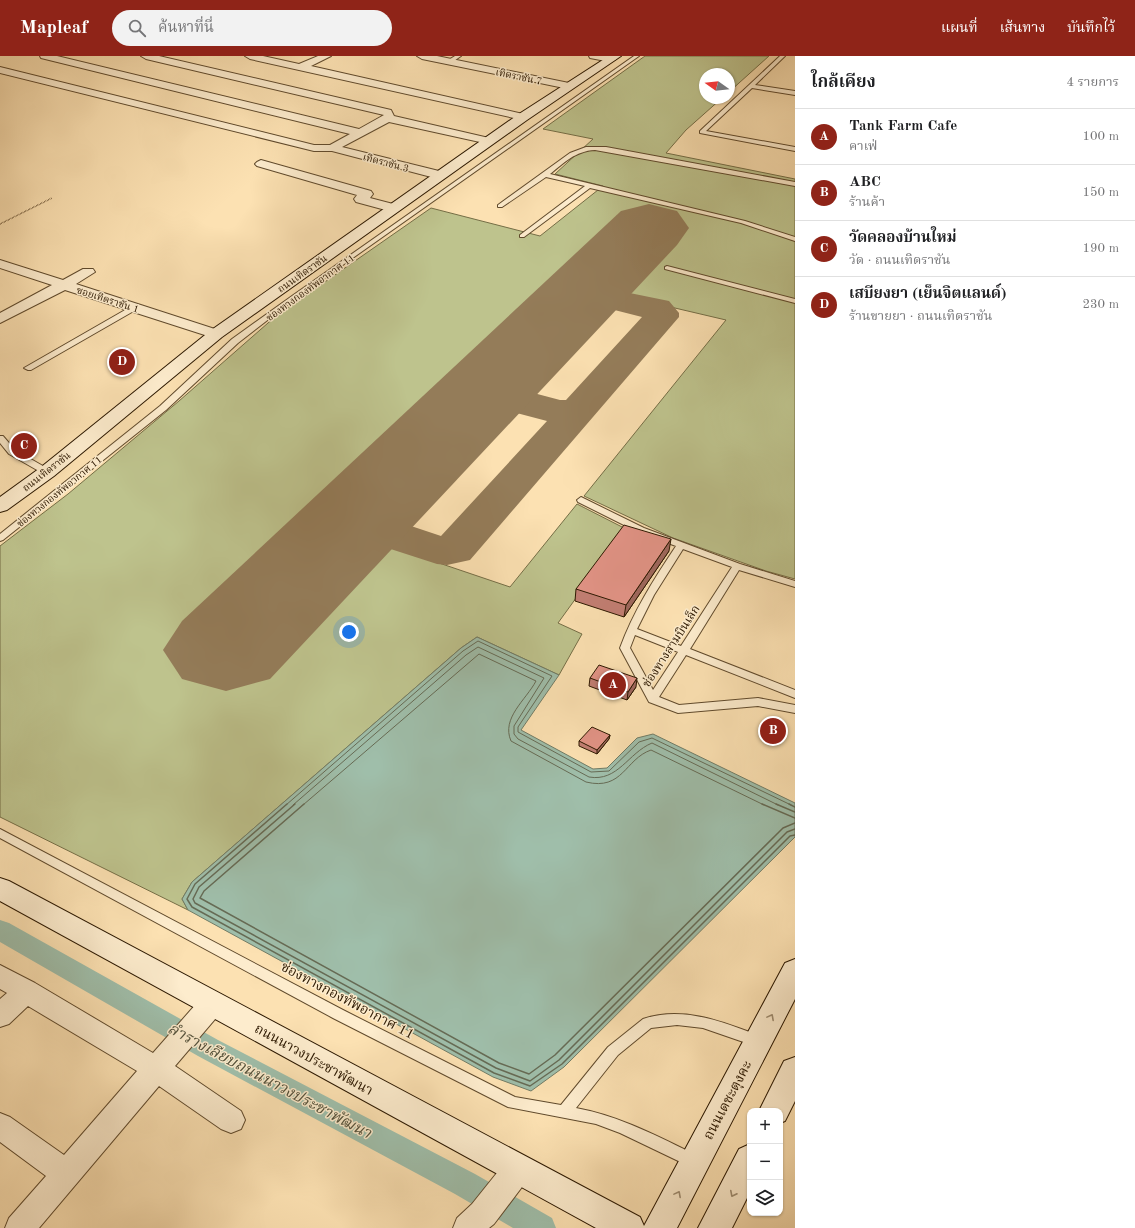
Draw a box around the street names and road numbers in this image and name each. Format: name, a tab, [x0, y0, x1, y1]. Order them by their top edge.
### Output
street label: เทิดราชัน 7	[495, 66, 543, 87]
street label: เทิดราชัน 3	[362, 151, 410, 174]
street label: ช่องทางกองทัพอากาศ 11	[263, 251, 357, 323]
street label: ถนนเทิดราชัน	[275, 252, 329, 295]
street label: ซอยเทิดราชัน 1	[75, 284, 140, 315]
street label: ถนนเทิดราชัน	[20, 449, 73, 494]
street label: ช่องทางกองทัพอากาศ 11	[14, 453, 104, 529]
street label: ช่องทางสามบินเล็ก	[638, 602, 703, 690]
street label: ช่องทางกองทัพอากาศ 11	[279, 958, 417, 1042]
street label: ถนนนาวงประชาพัฒนา	[252, 1021, 376, 1098]
street label: ถนนเดชะตุงคะ	[701, 1058, 756, 1143]

